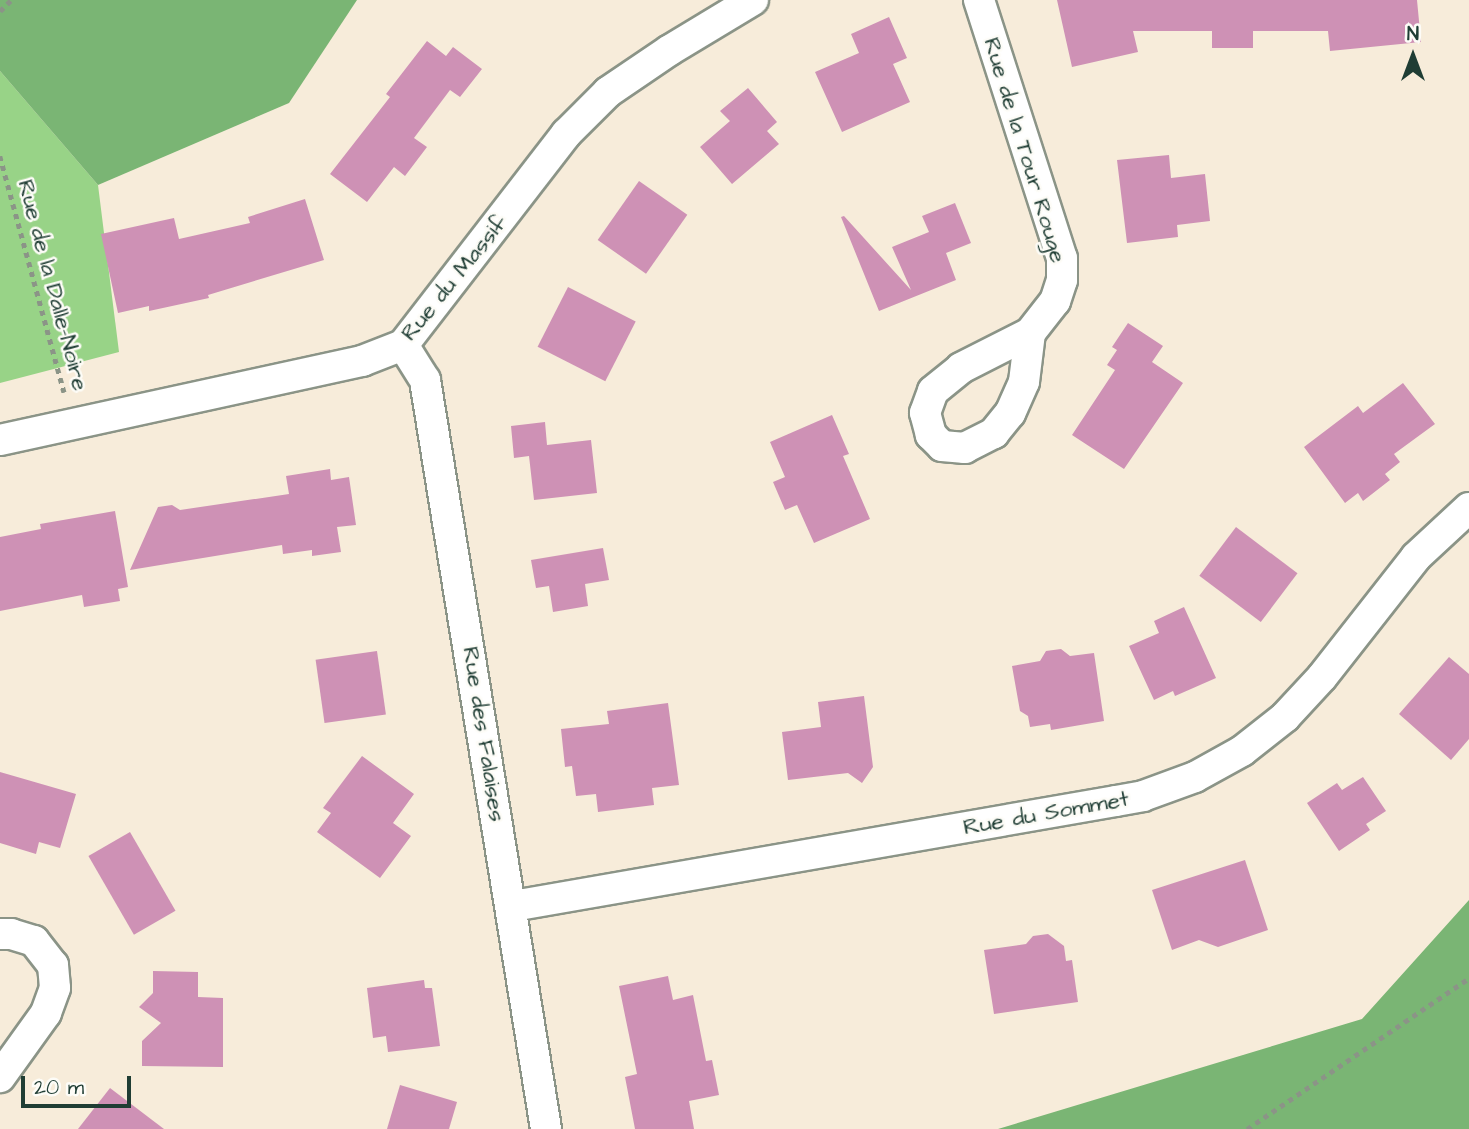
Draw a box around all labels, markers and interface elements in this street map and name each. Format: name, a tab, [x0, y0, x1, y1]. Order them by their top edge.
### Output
north arrow	[1378, 21, 1448, 91]
text: N	[1407, 21, 1419, 48]
street label: Rue de la Tour Rouge	[978, 34, 1072, 266]
street label: Rue de la Dalle-Noire	[12, 177, 94, 393]
street label: Rue du Massif	[395, 210, 513, 346]
street label: Rue des Falaises	[457, 645, 511, 823]
street label: Rue du Sommet	[961, 785, 1131, 841]
scale bar	[24, 1062, 135, 1106]
text: 20 m	[34, 1073, 84, 1102]

